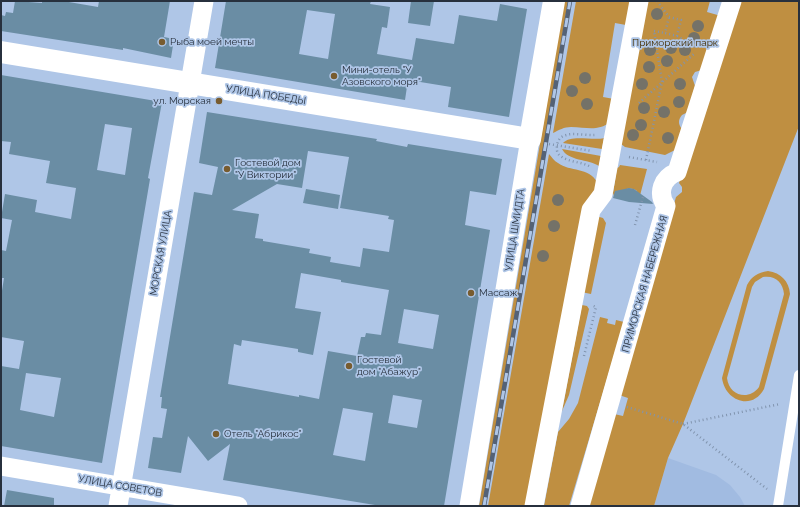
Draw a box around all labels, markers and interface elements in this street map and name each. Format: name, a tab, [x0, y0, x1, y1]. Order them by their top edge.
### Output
place label: Рыба моей мечты	[170, 36, 254, 48]
marker: Рыба моей мечты	[157, 37, 167, 47]
park label: Приморский парк	[632, 37, 718, 49]
place label: Мини-отель "У Азовского моря"	[342, 64, 421, 88]
marker: Мини-отель "У Азовского моря"	[329, 71, 339, 81]
street label: УЛИЦА ПОБЕДЫ	[225, 83, 307, 107]
place label: ул. Морская	[153, 95, 211, 107]
marker: ул. Морская	[214, 96, 224, 106]
place label: Гостевой дом "У Виктории"	[235, 157, 301, 180]
marker: Гостевой дом "У Виктории"	[222, 164, 232, 174]
street label: УЛИЦА ШМИДТА	[503, 188, 527, 272]
street label: МОРСКАЯ УЛИЦА	[148, 209, 174, 297]
street label: ПРИМОРСКАЯ НАБЕРЕЖНАЯ	[620, 214, 670, 354]
place label: Массаж	[479, 287, 517, 299]
marker: Массаж	[466, 288, 476, 298]
place label: Гостевой дом "Абажур"	[357, 354, 421, 378]
marker: Гостевой дом "Абажур"	[344, 361, 354, 371]
place label: Отель "Абрикос"	[224, 428, 302, 440]
marker: Отель "Абрикос"	[211, 429, 221, 439]
street label: УЛИЦА СОВЕТОВ	[77, 473, 163, 499]

